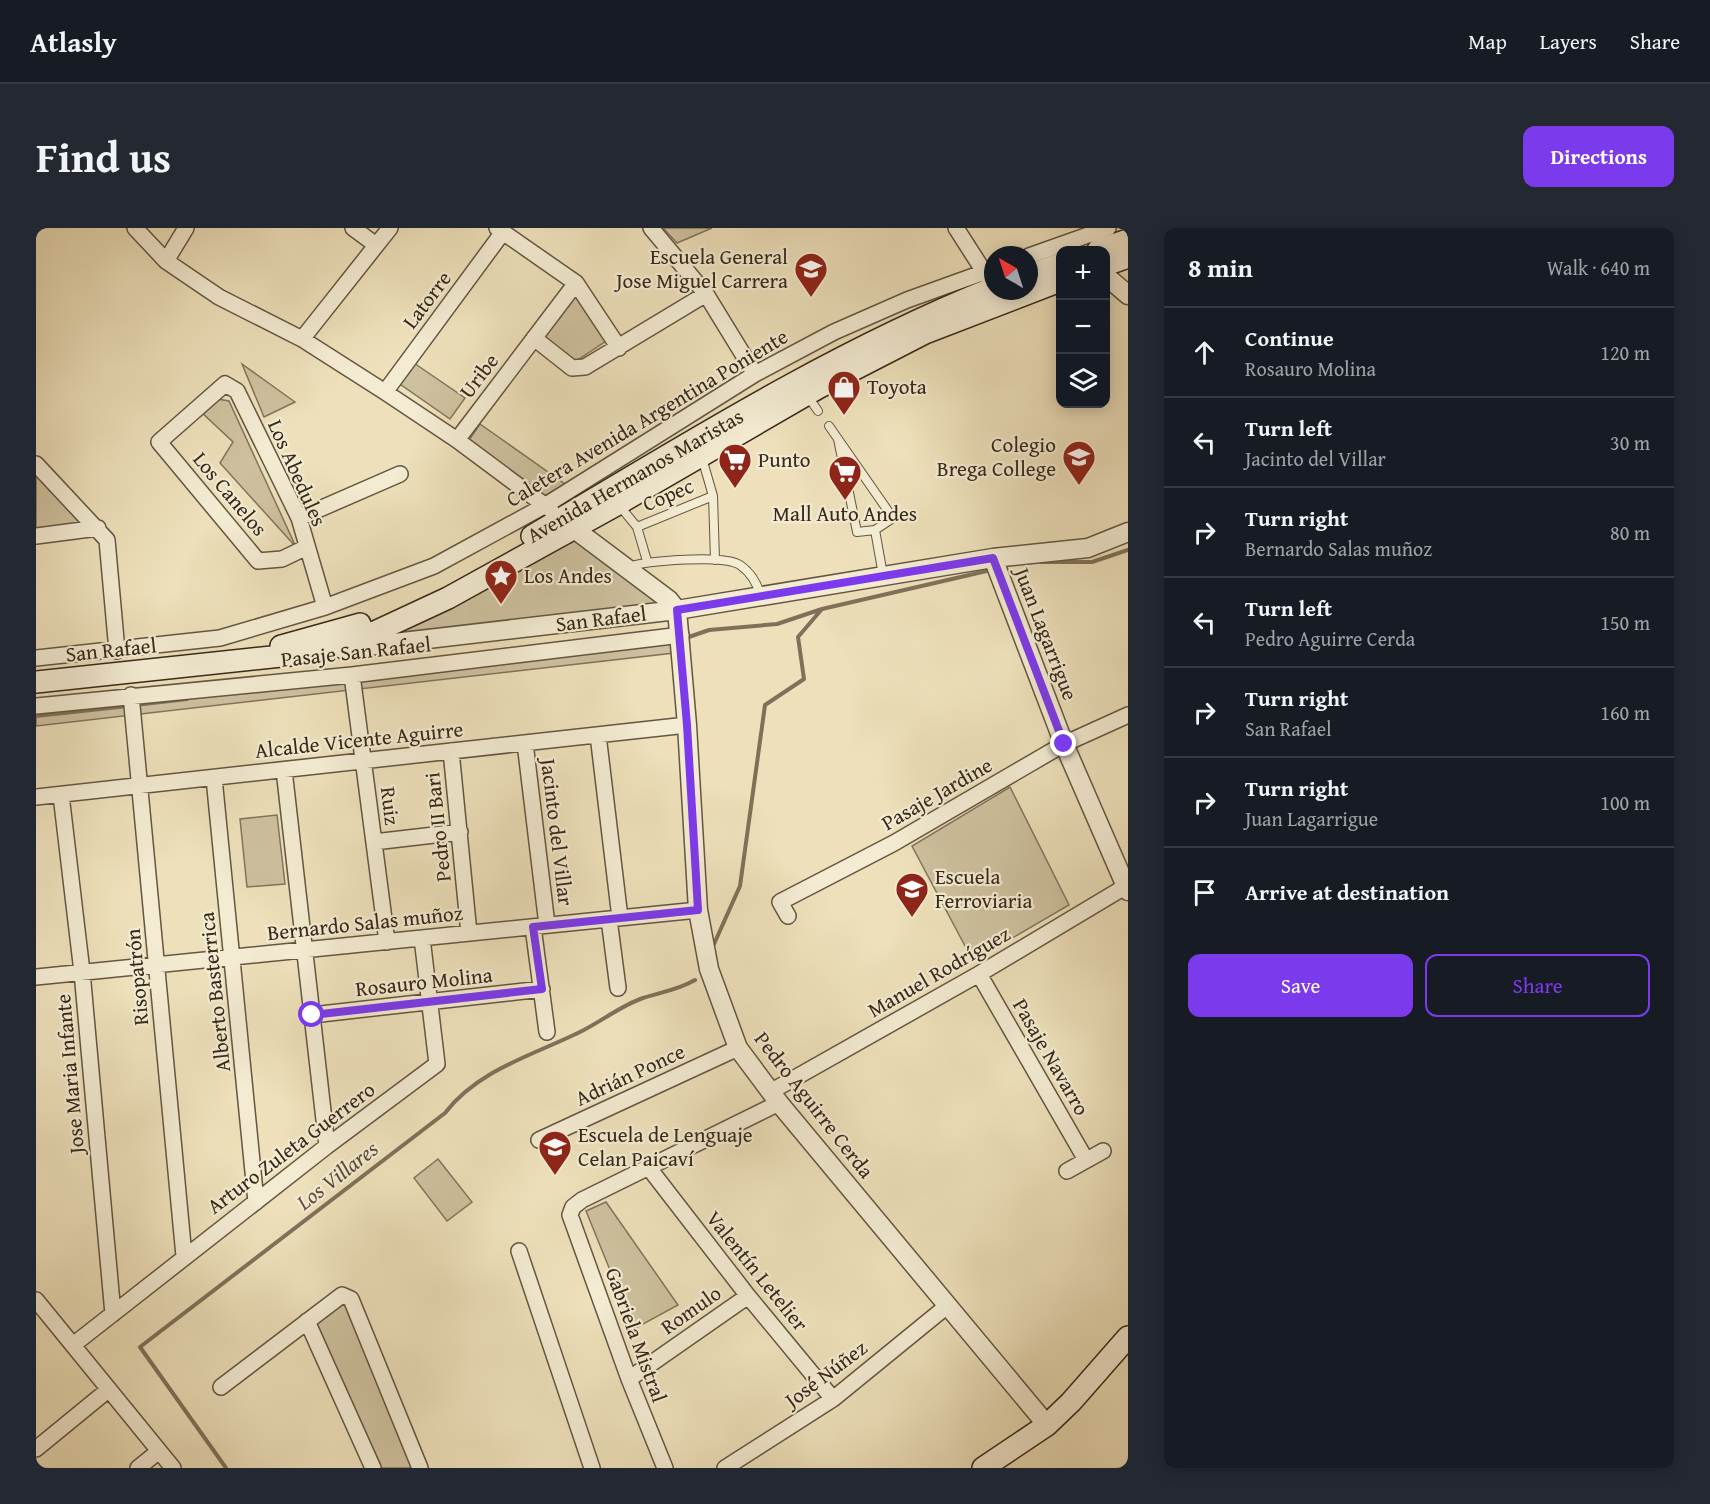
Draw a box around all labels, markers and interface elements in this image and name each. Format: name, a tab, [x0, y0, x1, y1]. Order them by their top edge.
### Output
text: Atlasly	[30, 21, 117, 62]
text: Map	[1468, 26, 1507, 57]
text: Layers	[1540, 26, 1597, 57]
text: Share	[1630, 26, 1680, 57]
text: Find us	[36, 126, 171, 187]
button: Directions	[1523, 126, 1674, 187]
place label: Escuela General Jose Miguel Carrera	[613, 241, 788, 296]
north arrow	[984, 246, 1038, 300]
map controls	[1056, 246, 1110, 408]
button: +	[1056, 246, 1110, 300]
text: 8 min	[1188, 248, 1253, 287]
school or university icon: Escuela General Jose Miguel Carrera	[793, 251, 829, 298]
text: Walk · 640 m	[1547, 253, 1650, 282]
street label: Latorre	[395, 264, 459, 335]
button: −	[1056, 300, 1110, 354]
street label: Caletera Avenida Argentina Poniente	[500, 321, 794, 514]
text: Continue	[1245, 322, 1334, 354]
icon: ahead	[1188, 336, 1221, 369]
text: 120 m	[1600, 338, 1650, 367]
street label: Uribe	[451, 347, 506, 405]
button: layers	[1056, 354, 1110, 408]
text: Rosauro Molina	[1245, 354, 1376, 383]
shop icon: Toyota	[826, 369, 862, 416]
place label: Toyota	[867, 371, 927, 402]
street label: Avenida Hermanos Maristas	[521, 401, 749, 550]
text: Turn left	[1245, 412, 1332, 444]
street label: Los Abedules	[260, 414, 335, 531]
icon: left	[1188, 426, 1221, 459]
text: 30 m	[1610, 428, 1650, 457]
place label: Colegio Brega College	[937, 429, 1056, 484]
school or university icon: Colegio Brega College	[1061, 439, 1097, 486]
supermarket icon: Punto	[717, 442, 753, 489]
place label: Punto	[758, 444, 811, 475]
text: Jacinto del Villar	[1245, 444, 1386, 473]
street label: Los Canelos	[186, 445, 275, 543]
supermarket icon: Mall Auto Andes	[827, 454, 863, 501]
street label: Copec	[638, 470, 698, 519]
place label: Mall Auto Andes	[773, 498, 917, 529]
text: Turn right	[1245, 502, 1348, 534]
icon: right	[1188, 516, 1221, 549]
text: 80 m	[1610, 518, 1650, 547]
text: Bernardo Salas muñoz	[1245, 534, 1432, 563]
place icon: Los Andes	[483, 558, 519, 605]
place label: Los Andes	[524, 560, 612, 591]
street label: Juan Lagarrigue	[1006, 560, 1086, 705]
text: Turn left	[1245, 592, 1332, 624]
street label: San Rafael	[554, 598, 648, 639]
icon: left	[1188, 606, 1221, 639]
text: 150 m	[1600, 608, 1650, 637]
text: Pedro Aguirre Cerda	[1245, 624, 1415, 653]
street label: Pasaje San Rafael	[279, 628, 433, 675]
street label: San Rafael	[64, 629, 158, 670]
text: Turn right	[1245, 682, 1348, 714]
icon: right	[1188, 696, 1221, 729]
text: 160 m	[1600, 698, 1650, 727]
street label: Alcalde Vicente Aguirre	[253, 713, 465, 766]
text: San Rafael	[1245, 714, 1332, 743]
route end	[1050, 730, 1076, 756]
street label: Pasaje Jardine	[876, 749, 998, 838]
street label: Jacinto del Villar	[533, 754, 582, 908]
street label: Pedro II Bari	[416, 771, 459, 883]
text: Turn right	[1245, 772, 1348, 804]
street label: Ruiz	[373, 785, 408, 827]
icon: right	[1188, 786, 1221, 819]
text: 100 m	[1600, 788, 1650, 817]
text: Juan Lagarrigue	[1245, 804, 1378, 833]
place label: Escuela Ferroviaria	[935, 861, 1032, 916]
school or university icon: Escuela Ferroviaria	[894, 871, 930, 918]
icon: arrive	[1188, 876, 1221, 909]
text: Arrive at destination	[1245, 876, 1449, 908]
street label: Bernardo Salas muñoz	[266, 897, 464, 948]
street label: Alberto Basterrica	[191, 910, 238, 1074]
street label: Manuel Rodríguez	[862, 918, 1016, 1025]
street label: Risopatrón	[117, 927, 156, 1027]
button: Save	[1188, 954, 1413, 1017]
button: Share	[1425, 954, 1650, 1017]
street label: Rosauro Molina	[354, 959, 494, 1004]
street label: Pasaje Navarro	[1005, 992, 1098, 1121]
street label: Jose Maria Infante	[47, 993, 92, 1158]
route start	[298, 1001, 324, 1027]
street label: Pedro Aguirre Cerda	[747, 1025, 882, 1185]
street label: Adrián Ponce	[570, 1036, 690, 1113]
street label: Arturo Zuleta Guerrero	[200, 1074, 381, 1221]
place label: Escuela de Lenguaje Celan Paicaví	[578, 1119, 753, 1174]
school or university icon: Escuela de Lenguaje Celan Paicaví	[537, 1129, 573, 1176]
water label: Los Villares	[289, 1133, 385, 1218]
street label: Valentín Letelier	[699, 1204, 816, 1338]
street label: Gabriela Mistral	[598, 1263, 675, 1407]
street label: Romulo	[654, 1277, 727, 1342]
street label: José Núñez	[776, 1332, 873, 1417]

